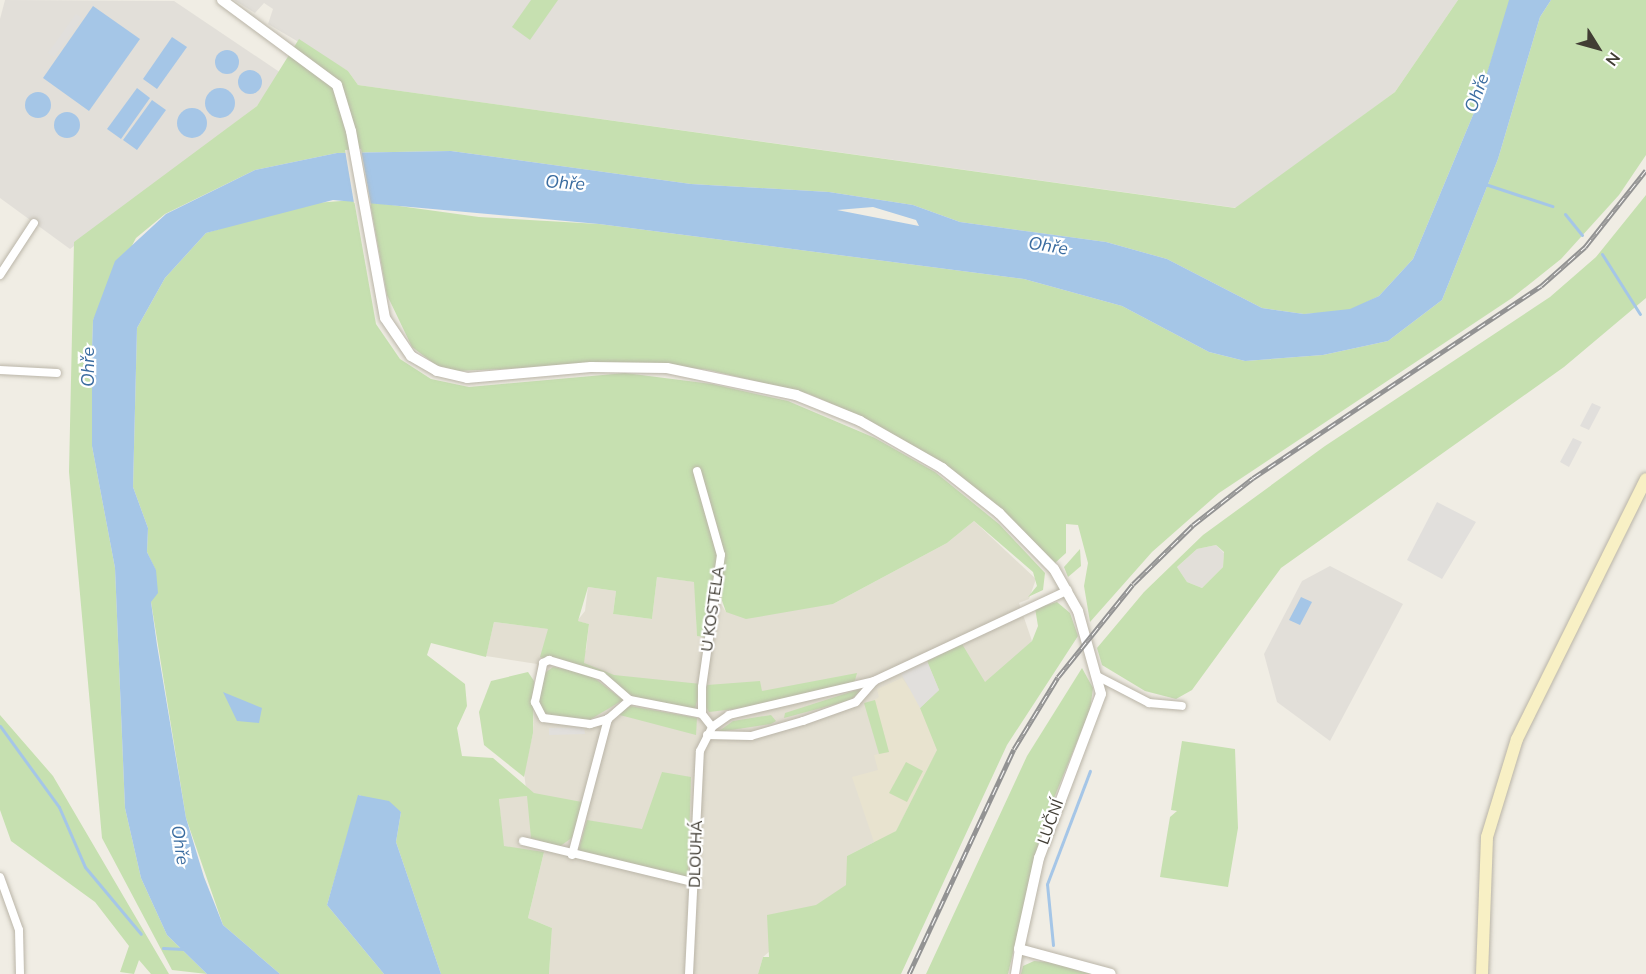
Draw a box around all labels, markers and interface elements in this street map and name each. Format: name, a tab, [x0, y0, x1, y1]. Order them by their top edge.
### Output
north arrow	[1568, 18, 1628, 78]
text: N	[1600, 47, 1625, 70]
water label: Ohře	[1460, 71, 1494, 115]
water label: Ohře	[544, 171, 586, 195]
water label: Ohře	[1027, 232, 1069, 260]
water label: Ohře	[77, 347, 99, 387]
street label: U KOSTELA	[697, 565, 729, 653]
street label: LUČNÍ	[1034, 797, 1068, 847]
street label: DLOUHÁ	[685, 820, 707, 888]
water label: Ohře	[166, 824, 194, 866]

